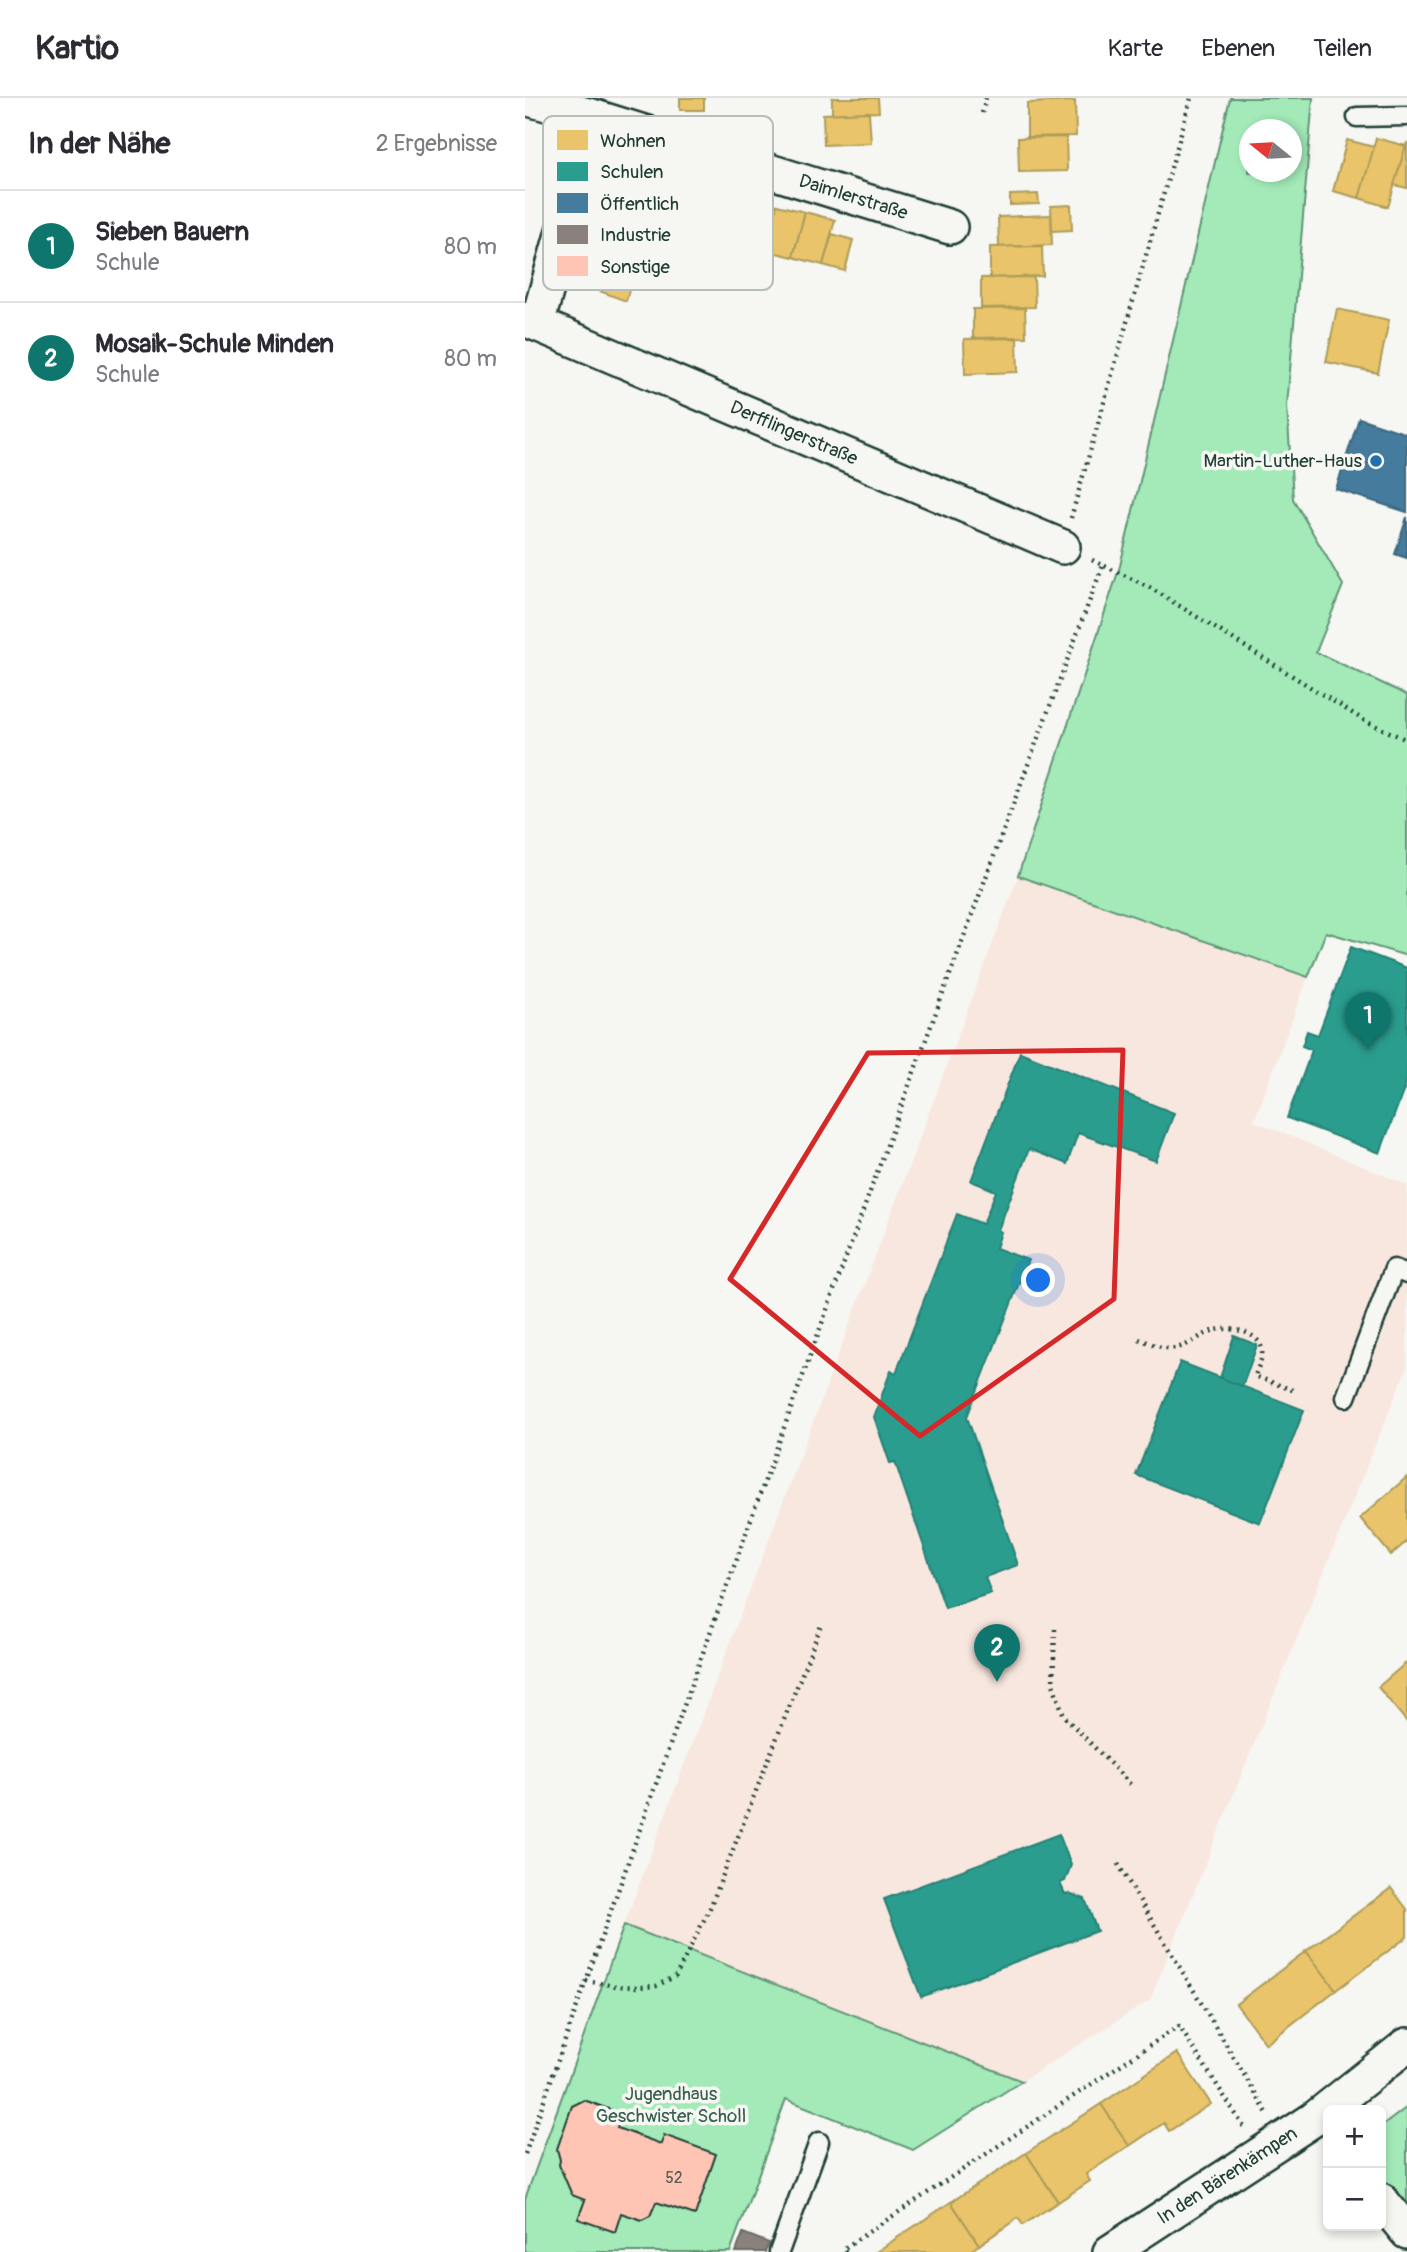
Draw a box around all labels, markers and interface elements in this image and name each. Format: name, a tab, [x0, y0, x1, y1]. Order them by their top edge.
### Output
text: Kartio	[35, 28, 119, 69]
text: Karte	[1108, 34, 1163, 63]
text: Ebenen	[1201, 34, 1275, 63]
text: Teilen	[1313, 34, 1372, 63]
legend	[543, 116, 773, 290]
north arrow	[1239, 119, 1302, 182]
text: In der Nähe	[28, 125, 170, 162]
text: 2 Ergebnisse	[376, 129, 497, 158]
text: Wohnen	[600, 129, 666, 153]
text: Schulen	[600, 160, 663, 184]
street label: Daimlerstraße	[796, 169, 911, 225]
text: Öffentlich	[600, 192, 679, 216]
text: Sieben Bauern	[95, 216, 249, 248]
text: Industrie	[600, 223, 671, 247]
text: 1	[47, 232, 56, 261]
text: 80 m	[444, 232, 497, 261]
text: Schule	[95, 248, 159, 277]
text: Sonstige	[600, 255, 671, 279]
text: Mosaik-Schule Minden	[95, 328, 334, 360]
text: 2	[45, 344, 57, 373]
text: 80 m	[444, 344, 497, 373]
text: Schule	[95, 360, 159, 389]
street label: Derfflingerstraße	[726, 395, 862, 471]
place label: Martin-Luther-Haus	[1203, 449, 1362, 473]
marker: Martin-Luther-Haus	[1368, 453, 1384, 469]
pin: 1	[1345, 992, 1391, 1050]
your location	[1021, 1263, 1055, 1297]
pin: 2	[974, 1624, 1020, 1682]
park label: Jugendhaus Geschwister Scholl	[596, 2082, 746, 2128]
map controls	[1323, 2105, 1386, 2231]
button: +	[1323, 2105, 1386, 2168]
street label: In den Bärenkämpen	[1153, 2121, 1302, 2230]
house number: 52	[665, 2168, 683, 2188]
button: −	[1323, 2168, 1386, 2231]

